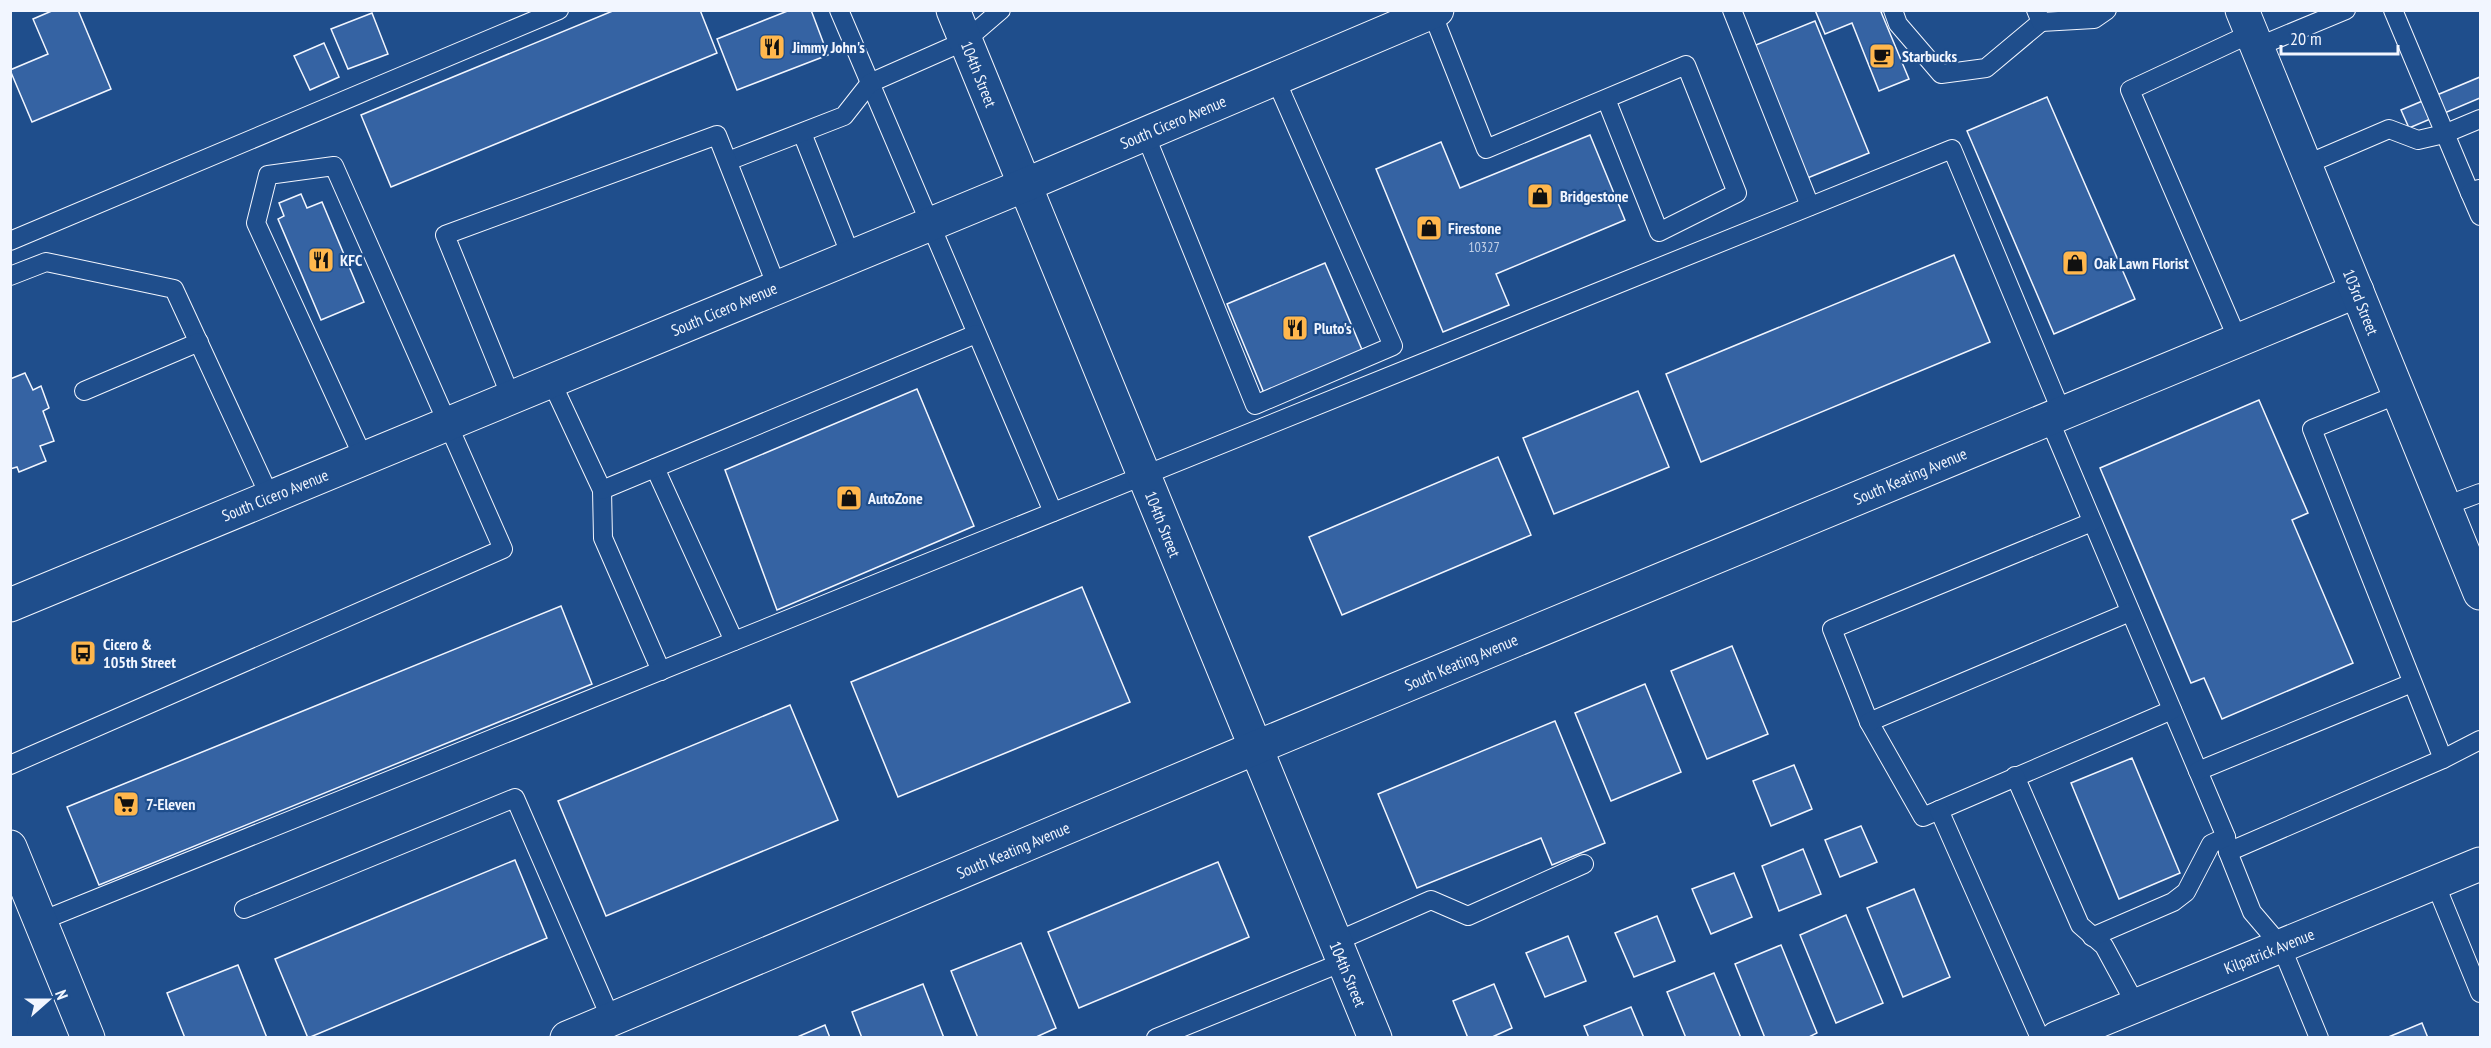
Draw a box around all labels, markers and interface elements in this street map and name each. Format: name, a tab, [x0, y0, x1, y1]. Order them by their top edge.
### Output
scale bar	[2281, 18, 2398, 56]
text: 20 m	[2290, 27, 2322, 50]
restaurant icon: Jimmy John's	[757, 32, 787, 62]
place label: Jimmy John's	[791, 37, 865, 57]
street label: 104th Street	[957, 38, 1002, 111]
cafe icon: Starbucks	[1867, 41, 1897, 71]
place label: Starbucks	[1902, 46, 1957, 66]
street label: South Cicero Avenue	[1117, 91, 1229, 153]
shop icon: Bridgestone	[1525, 181, 1555, 211]
place label: Bridgestone	[1560, 186, 1629, 206]
shop icon: Firestone	[1414, 213, 1444, 243]
place label: Firestone	[1448, 218, 1501, 238]
house number: 10327	[1468, 238, 1500, 256]
restaurant icon: KFC	[306, 245, 336, 275]
shop icon: Oak Lawn Florist	[2060, 248, 2090, 278]
place label: KFC	[340, 250, 363, 270]
place label: Oak Lawn Florist	[2094, 253, 2189, 273]
street label: 103rd Street	[2339, 266, 2383, 338]
street label: South Cicero Avenue	[668, 278, 780, 340]
restaurant icon: Pluto's	[1280, 313, 1310, 343]
place label: Pluto's	[1314, 318, 1352, 338]
street label: South Keating Avenue	[1850, 443, 1970, 509]
street label: South Cicero Avenue	[219, 465, 331, 525]
shop icon: AutoZone	[834, 483, 864, 513]
place label: AutoZone	[867, 488, 923, 508]
street label: 104th Street	[1141, 488, 1186, 561]
street label: South Keating Avenue	[1401, 629, 1521, 695]
place label: Cicero & 105th Street	[103, 634, 176, 672]
bus stop icon: Cicero & 105th Street	[68, 638, 98, 668]
supermarket icon: 7-Eleven	[111, 789, 141, 819]
place label: 7-Eleven	[146, 794, 195, 814]
street label: South Keating Avenue	[953, 817, 1073, 883]
street label: Kilpatrick Avenue	[2221, 924, 2317, 978]
street label: 104th Street	[1325, 938, 1371, 1010]
north arrow	[18, 970, 78, 1030]
text: N	[51, 987, 73, 1002]

